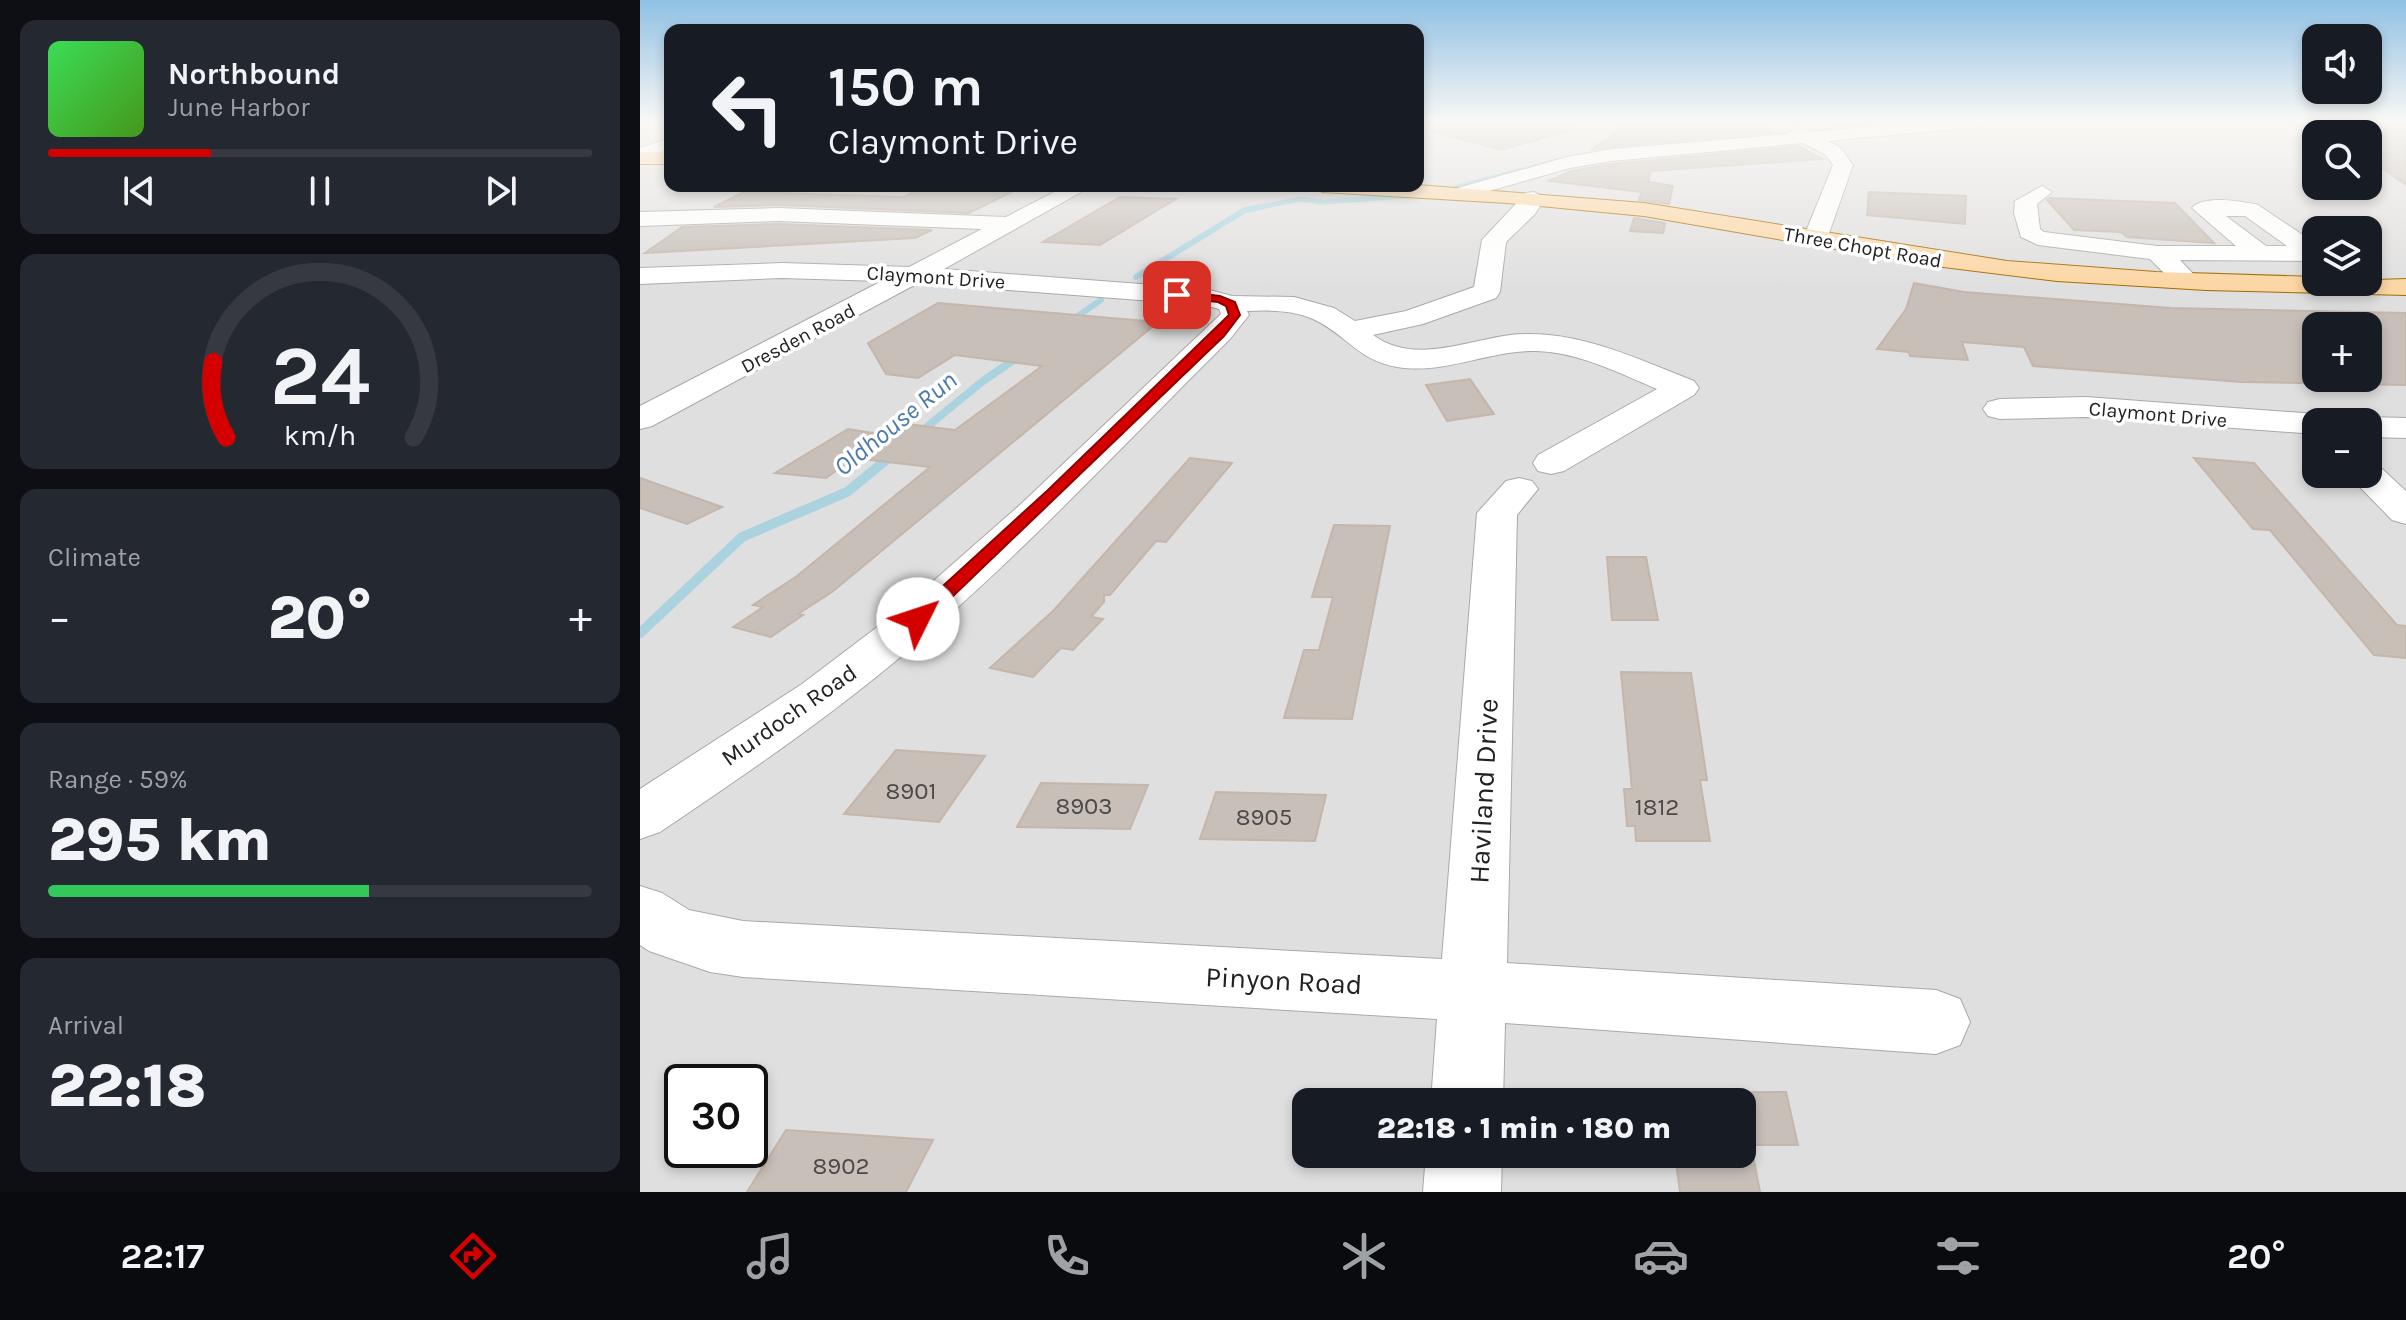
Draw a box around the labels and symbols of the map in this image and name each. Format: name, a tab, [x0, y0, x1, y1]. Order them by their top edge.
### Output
street label: Three Chopt Road	[1782, 222, 1944, 273]
street label: Claymont Drive	[866, 261, 1006, 294]
pin	[1143, 261, 1211, 329]
street label: Dresden Road	[737, 299, 859, 378]
water label: Oldhouse Run	[828, 364, 963, 482]
street label: Claymont Drive	[2088, 397, 2228, 432]
position arrow	[876, 577, 960, 661]
street label: Murdoch Road	[716, 658, 862, 772]
street label: Haviland Drive	[1462, 698, 1505, 884]
house number: 8901	[886, 777, 936, 805]
house number: 8903	[1055, 792, 1113, 820]
house number: 1812	[1635, 793, 1679, 821]
house number: 8905	[1236, 803, 1292, 831]
street label: Pinyon Road	[1205, 960, 1363, 1001]
speed limit sign: 30	[664, 1064, 768, 1168]
house number: 8902	[813, 1152, 869, 1180]

